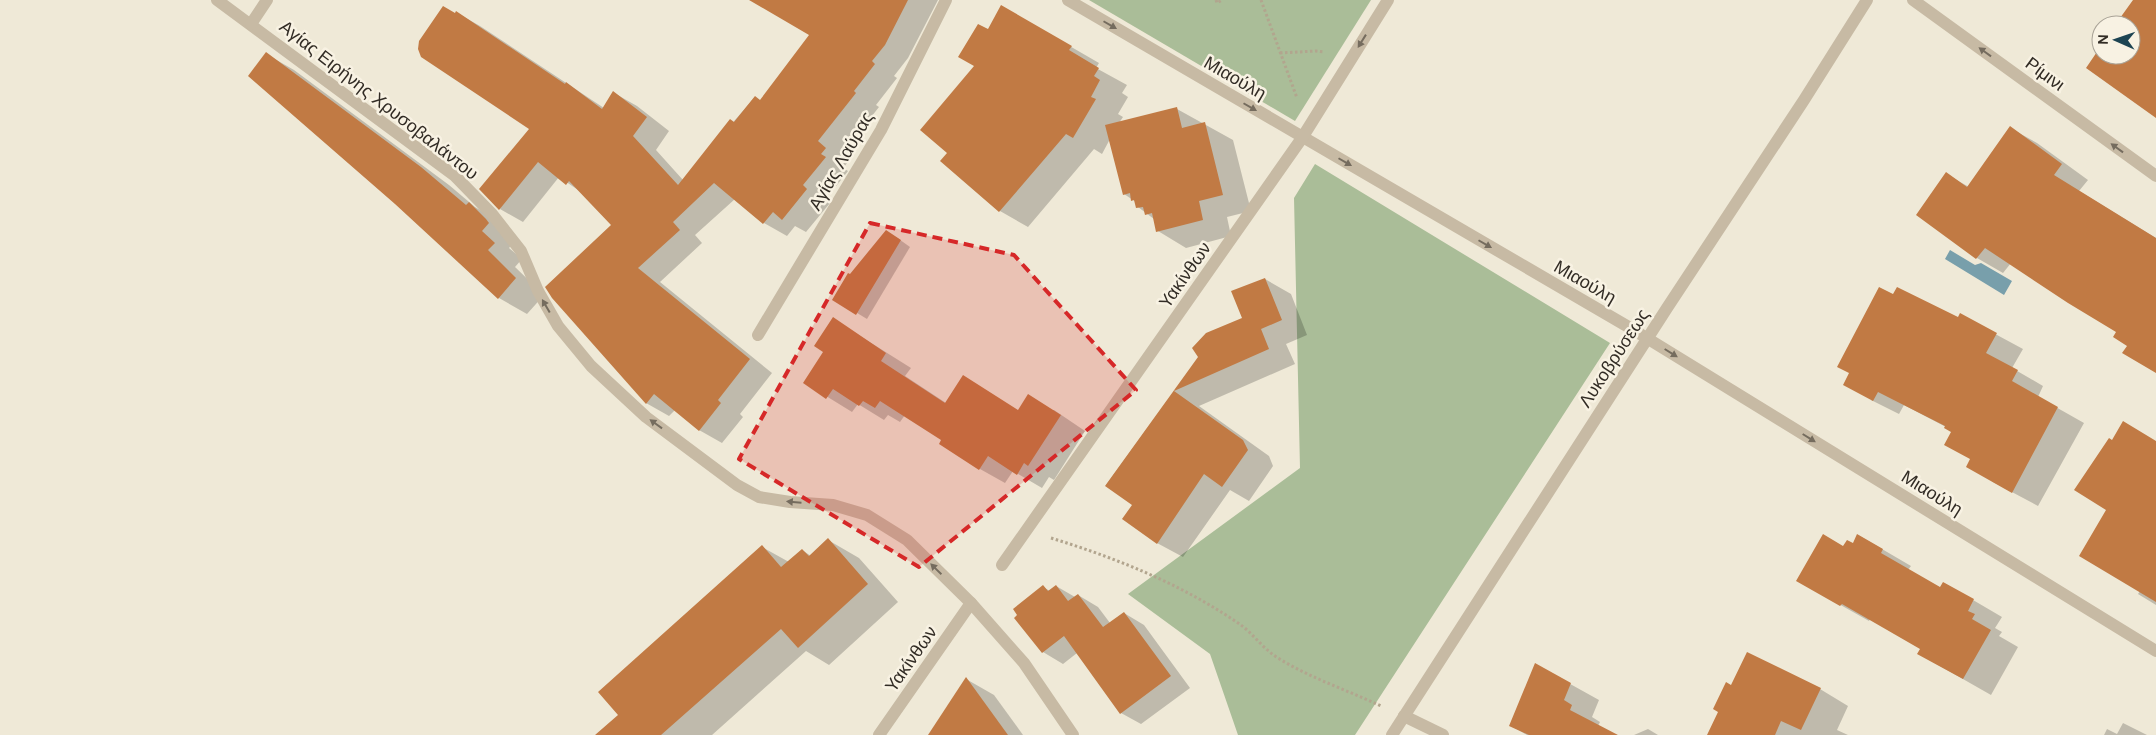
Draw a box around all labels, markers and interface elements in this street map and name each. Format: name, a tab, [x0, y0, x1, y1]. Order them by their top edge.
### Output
street label: Αγίας Ειρήνης Χρυσοβαλάντου	[275, 15, 483, 185]
north arrow	[2091, 15, 2141, 65]
one-way arrow	[1103, 20, 1116, 29]
text: N	[2094, 34, 2112, 45]
one-way arrow	[1358, 35, 1367, 48]
one-way arrow	[1978, 47, 1992, 57]
street label: Μιαούλη	[1199, 51, 1271, 105]
street label: Ρίμινι	[2020, 52, 2070, 96]
one-way arrow	[1242, 103, 1257, 111]
street label: Αγίας Λαύρας	[803, 107, 879, 215]
one-way arrow	[2111, 142, 2124, 153]
one-way arrow	[1338, 158, 1351, 167]
street label: Υακίνθων	[1153, 237, 1217, 313]
one-way arrow	[1478, 240, 1493, 248]
street label: Μιαούλη	[1549, 255, 1621, 309]
one-way arrow	[542, 298, 550, 313]
street label: Λυκοβρύσεως	[1573, 304, 1655, 412]
one-way arrow	[1664, 348, 1677, 358]
one-way arrow	[649, 419, 663, 429]
one-way arrow	[1802, 433, 1816, 443]
street label: Μιαούλη	[1897, 465, 1967, 521]
one-way arrow	[786, 498, 802, 506]
one-way arrow	[931, 563, 943, 575]
street label: Υακίνθων	[879, 621, 943, 697]

